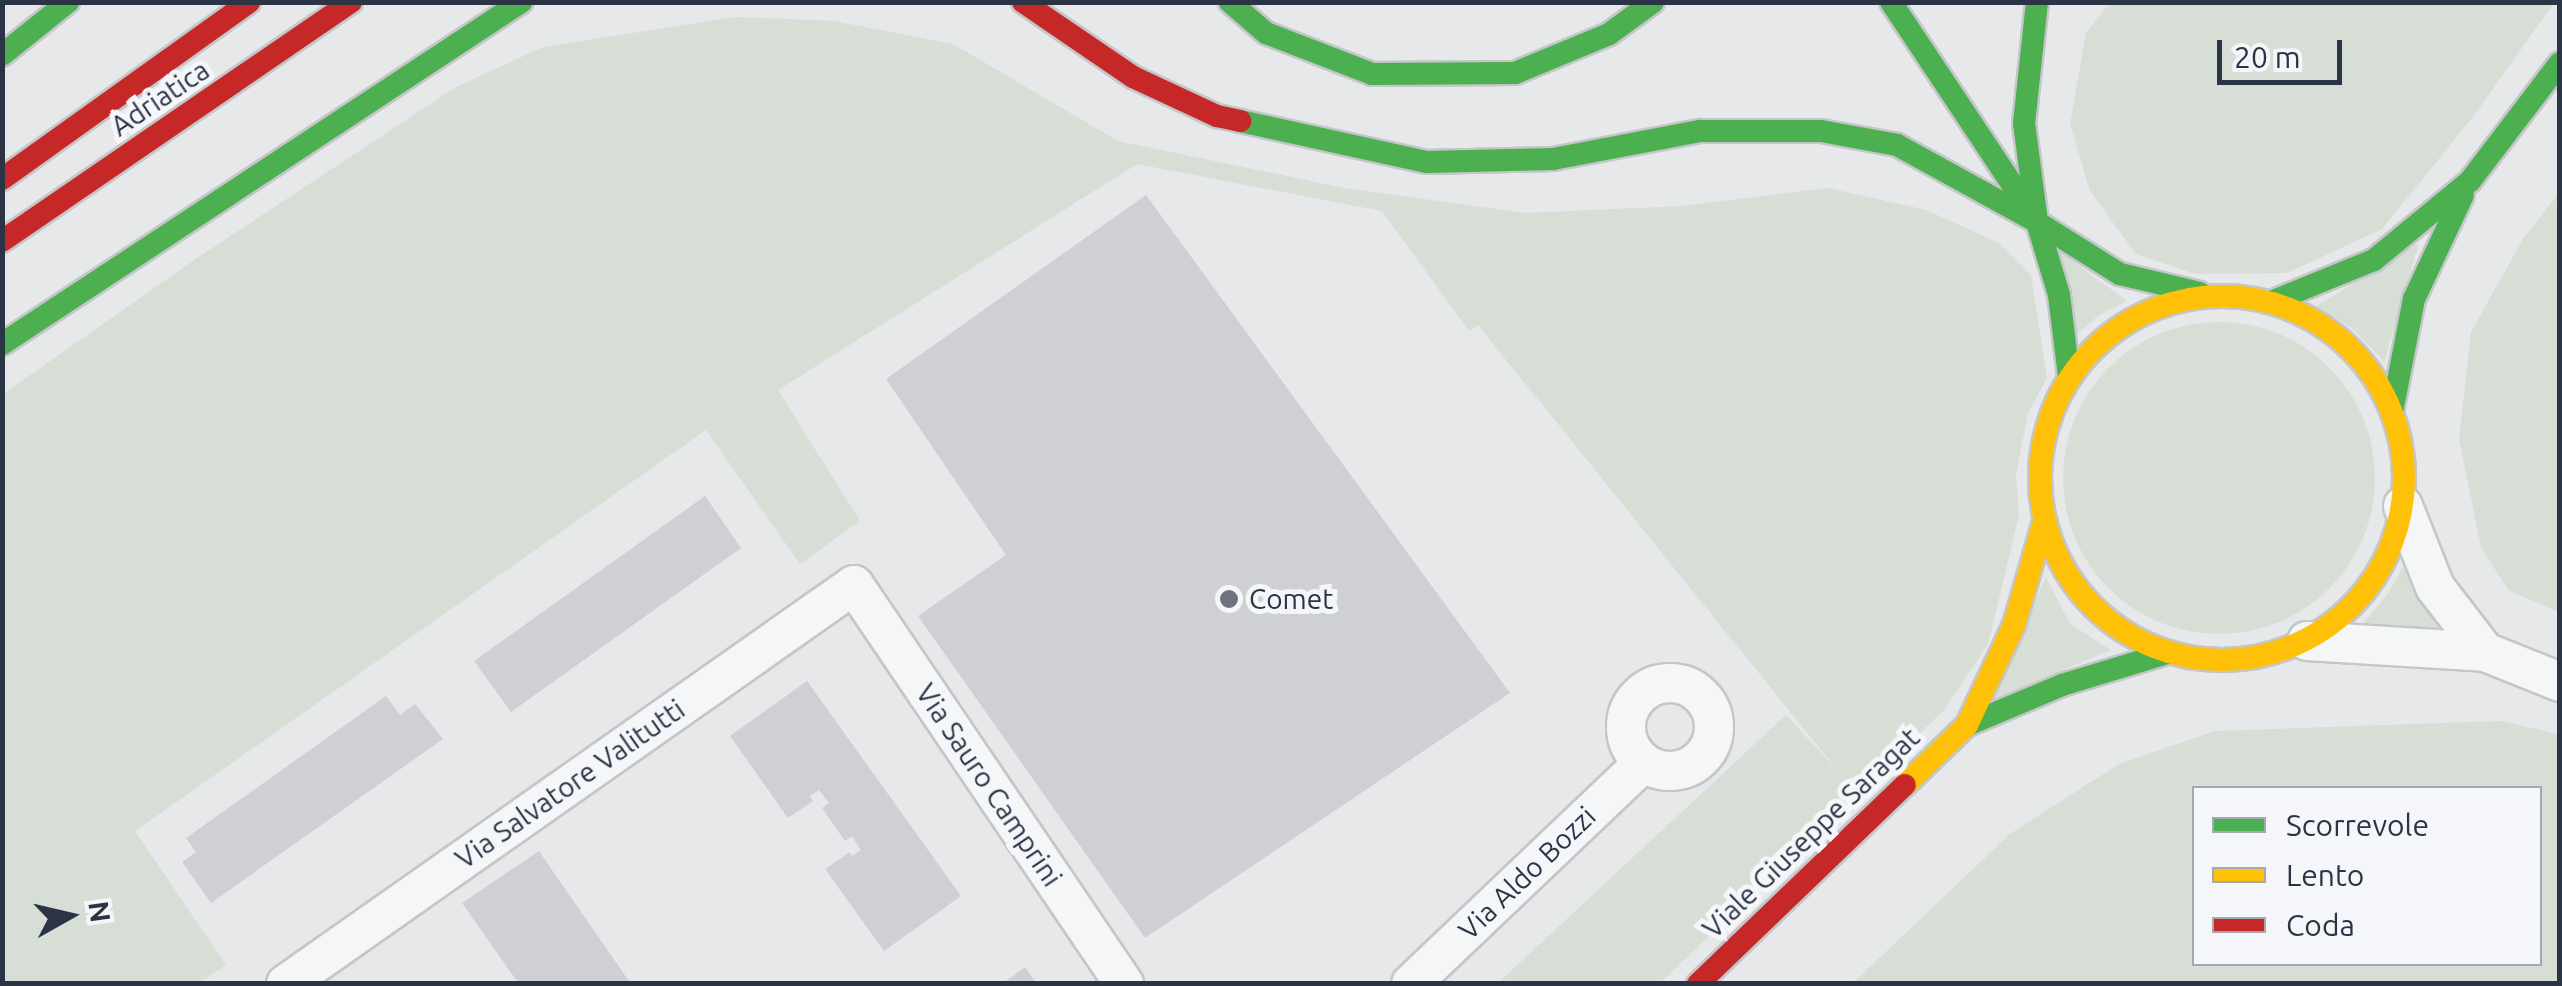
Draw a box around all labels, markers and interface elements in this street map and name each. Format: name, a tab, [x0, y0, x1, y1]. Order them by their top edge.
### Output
scale bar	[2222, 20, 2347, 82]
text: 20 m	[2234, 40, 2301, 74]
street label: Adriatica	[104, 53, 216, 143]
place label: Comet	[1249, 582, 1333, 616]
marker: Comet	[1218, 588, 1240, 610]
street label: Via Sauro Camprini	[909, 677, 1069, 893]
street label: Via Salvatore Valitutti	[449, 692, 691, 876]
street label: Viale Giuseppe Saragat	[1696, 721, 1926, 945]
legend	[2192, 786, 2542, 966]
street label: Via Aldo Bozzi	[1452, 799, 1602, 947]
text: Scorrevole	[2286, 808, 2429, 842]
text: Lento	[2286, 858, 2364, 892]
north arrow	[20, 866, 120, 966]
text: N	[83, 899, 117, 924]
text: Coda	[2286, 908, 2355, 942]

